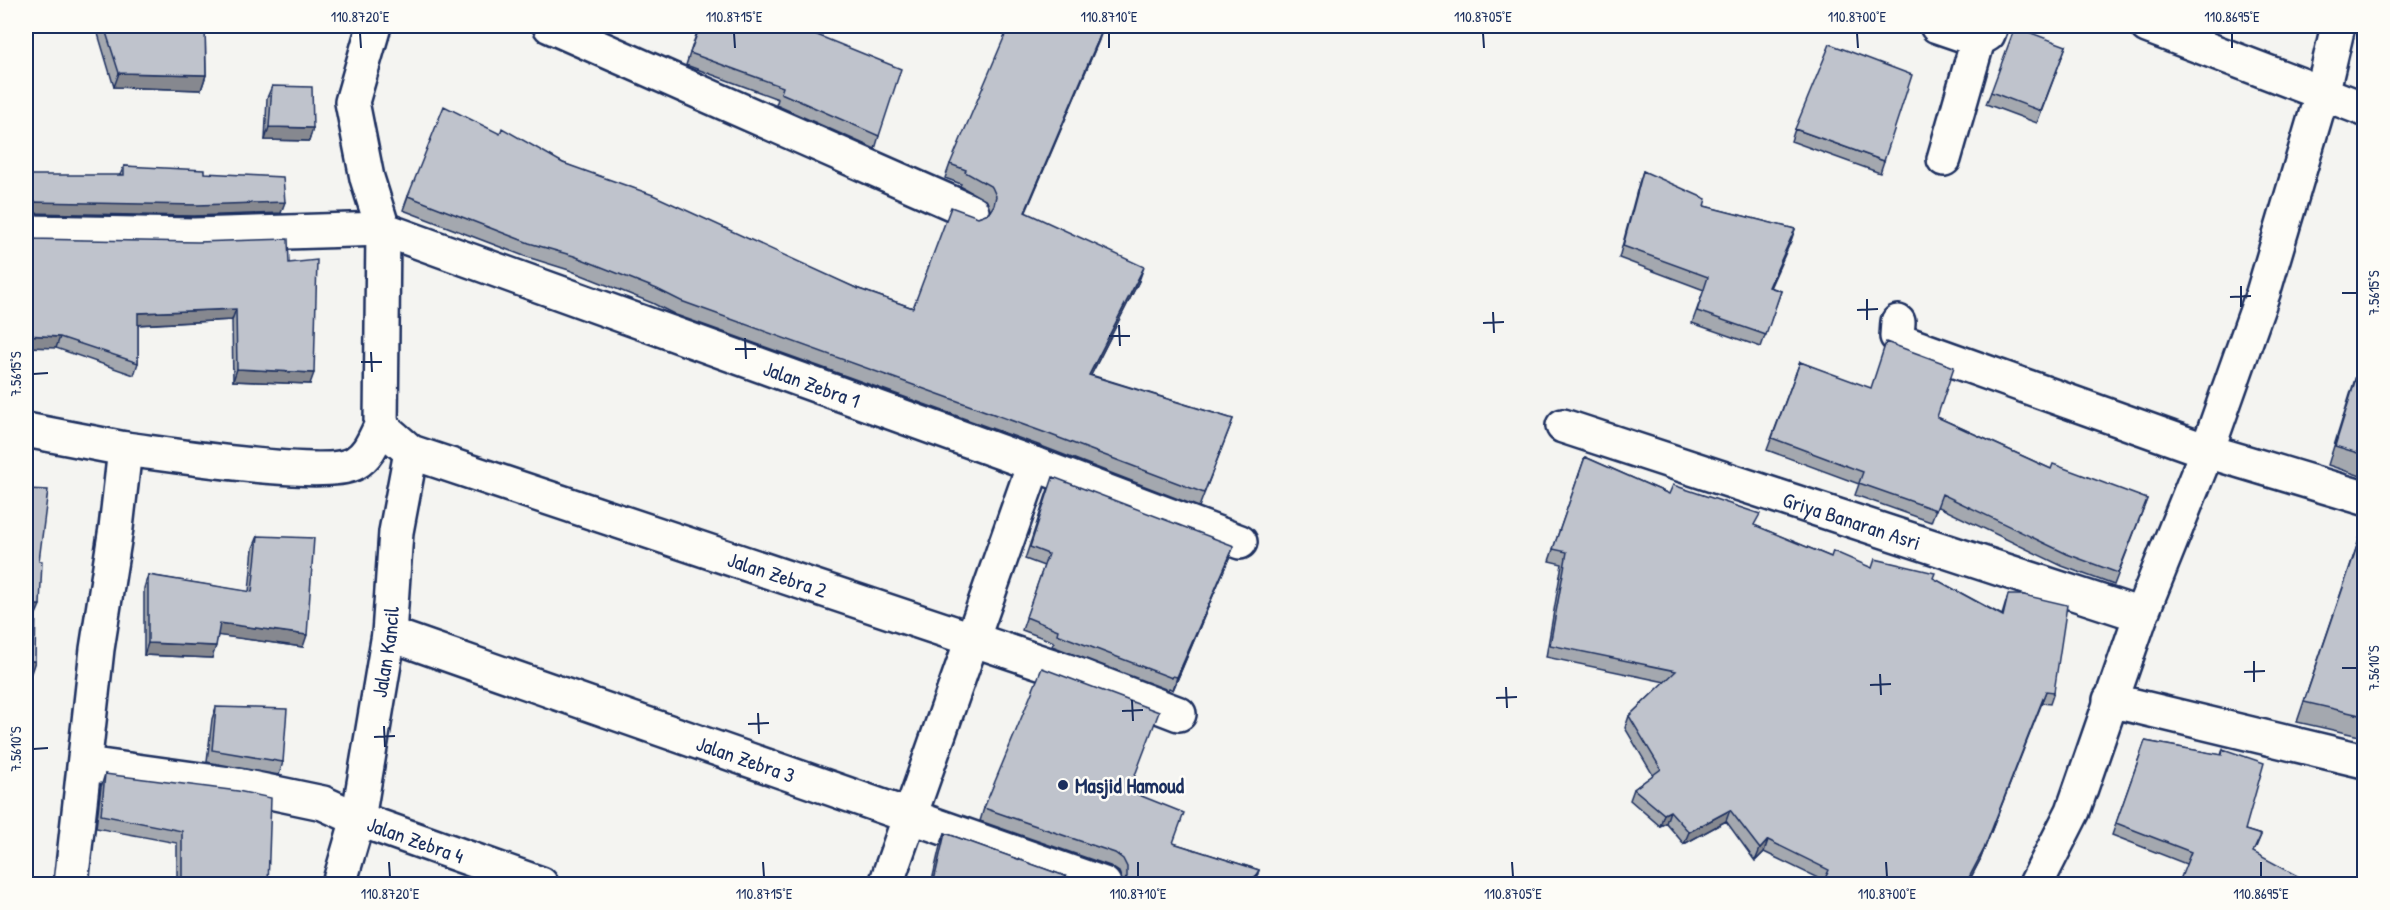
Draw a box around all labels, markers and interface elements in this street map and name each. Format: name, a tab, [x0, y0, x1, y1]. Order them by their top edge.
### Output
text: 110.8720°E	[331, 6, 390, 27]
text: 110.8715°E	[706, 6, 763, 27]
text: 110.8710°E	[1080, 6, 1138, 27]
text: 110.8705°E	[1454, 6, 1512, 27]
text: 110.8700°E	[1828, 6, 1887, 27]
text: 110.8695°E	[2204, 6, 2260, 27]
text: 7.5615°S	[2363, 270, 2384, 316]
text: 7.5615°S	[5, 351, 26, 397]
street label: Jalan Zebra 1	[760, 353, 864, 415]
street label: Griya Banaran Asri	[1779, 484, 1925, 557]
street label: Jalan Zebra 2	[724, 544, 831, 604]
street label: Jalan Kancil	[364, 605, 405, 700]
text: 7.5610°S	[2363, 645, 2384, 691]
text: 7.5610°S	[5, 726, 26, 772]
street label: Jalan Zebra 3	[693, 728, 799, 789]
place label: Masjid Hamoud	[1075, 771, 1185, 800]
marker: Masjid Hamoud	[1056, 778, 1070, 792]
street label: Jalan Zebra 4	[363, 809, 468, 870]
text: 110.8720°E	[361, 883, 420, 904]
text: 110.8715°E	[736, 883, 793, 904]
text: 110.8710°E	[1109, 883, 1167, 904]
text: 110.8705°E	[1484, 883, 1542, 904]
text: 110.8700°E	[1858, 883, 1917, 904]
text: 110.8695°E	[2233, 883, 2289, 904]

